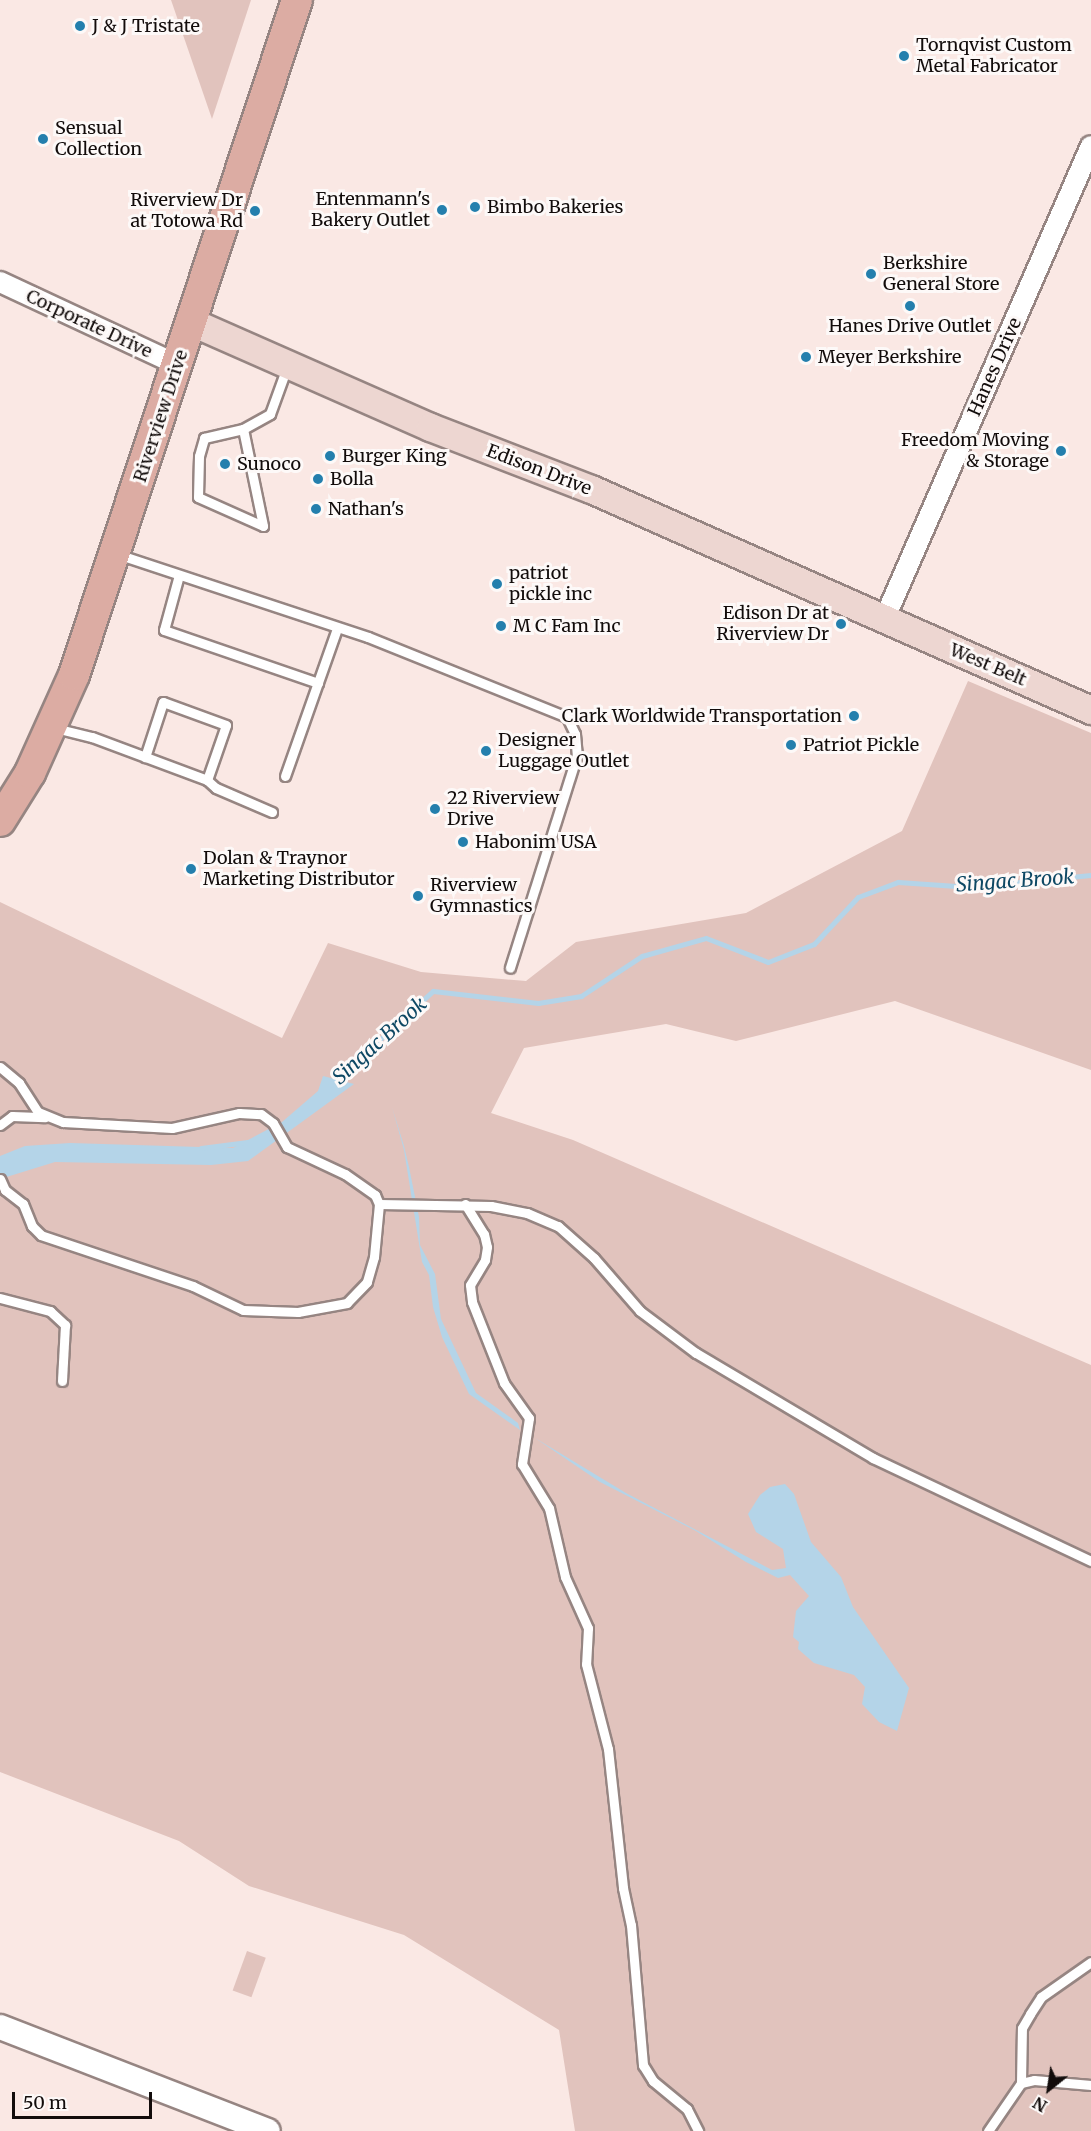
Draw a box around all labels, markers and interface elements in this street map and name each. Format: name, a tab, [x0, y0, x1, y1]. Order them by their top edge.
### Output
place label: J & J Tristate	[92, 15, 200, 37]
marker: J & J Tristate	[73, 19, 87, 33]
place label: Tornqvist Custom Metal Fabricator	[916, 35, 1072, 78]
marker: Tornqvist Custom Metal Fabricator	[897, 49, 911, 63]
place label: Sensual Collection	[55, 118, 142, 160]
marker: Sensual Collection	[36, 132, 50, 146]
place label: Entenmann's Bakery Outlet	[311, 189, 430, 232]
place label: Riverview Dr at Totowa Rd	[130, 190, 243, 232]
place label: Bimbo Bakeries	[487, 196, 623, 218]
marker: Bimbo Bakeries	[468, 200, 482, 214]
marker: Entenmann's Bakery Outlet	[435, 203, 449, 217]
marker: Riverview Dr at Totowa Rd	[248, 204, 262, 218]
place label: Berkshire General Store	[883, 253, 999, 296]
marker: Berkshire General Store	[864, 267, 878, 281]
street label: Corporate Drive	[23, 285, 155, 363]
marker: Hanes Drive Outlet	[903, 299, 917, 313]
place label: Hanes Drive Outlet	[829, 315, 991, 337]
street label: Hanes Drive	[964, 315, 1026, 419]
place label: Meyer Berkshire	[818, 346, 961, 368]
street label: Riverview Drive	[129, 347, 193, 485]
marker: Meyer Berkshire	[799, 350, 813, 364]
place label: Freedom Moving & Storage	[901, 430, 1049, 472]
street label: Edison Drive	[484, 440, 594, 500]
marker: Freedom Moving & Storage	[1054, 444, 1068, 458]
place label: Burger King	[342, 445, 447, 467]
marker: Burger King	[323, 449, 337, 463]
place label: Sunoco	[237, 453, 301, 475]
marker: Sunoco	[218, 457, 232, 471]
place label: Bolla	[330, 468, 374, 490]
marker: Bolla	[311, 472, 325, 486]
place label: Nathan's	[328, 498, 404, 520]
marker: Nathan's	[309, 502, 323, 516]
place label: patriot pickle inc	[509, 563, 592, 606]
marker: patriot pickle inc	[490, 577, 504, 591]
place label: Edison Dr at Riverview Dr	[716, 603, 829, 646]
place label: M C Fam Inc	[513, 615, 621, 637]
marker: Edison Dr at Riverview Dr	[834, 617, 848, 631]
marker: M C Fam Inc	[494, 619, 508, 633]
street label: West Belt	[946, 639, 1030, 691]
place label: Clark Worldwide Transportation	[562, 705, 842, 727]
marker: Clark Worldwide Transportation	[847, 709, 861, 723]
place label: Designer Luggage Outlet	[498, 730, 629, 772]
place label: Patriot Pickle	[803, 734, 919, 756]
marker: Patriot Pickle	[784, 738, 798, 752]
marker: Designer Luggage Outlet	[479, 744, 493, 758]
place label: 22 Riverview Drive	[447, 788, 559, 830]
marker: 22 Riverview Drive	[428, 802, 442, 816]
place label: Habonim USA	[475, 831, 597, 853]
marker: Habonim USA	[456, 835, 470, 849]
place label: Dolan & Traynor Marketing Distributor	[203, 848, 395, 890]
marker: Dolan & Traynor Marketing Distributor	[184, 862, 198, 876]
water label: Singac Brook	[955, 864, 1075, 896]
place label: Riverview Gymnastics	[430, 875, 532, 918]
marker: Riverview Gymnastics	[411, 889, 425, 903]
water label: Singac Brook	[327, 992, 431, 1088]
north arrow	[1019, 2059, 1079, 2119]
scale bar	[15, 2080, 154, 2118]
text: 50 m	[23, 2091, 67, 2114]
text: N	[1030, 2093, 1050, 2116]

